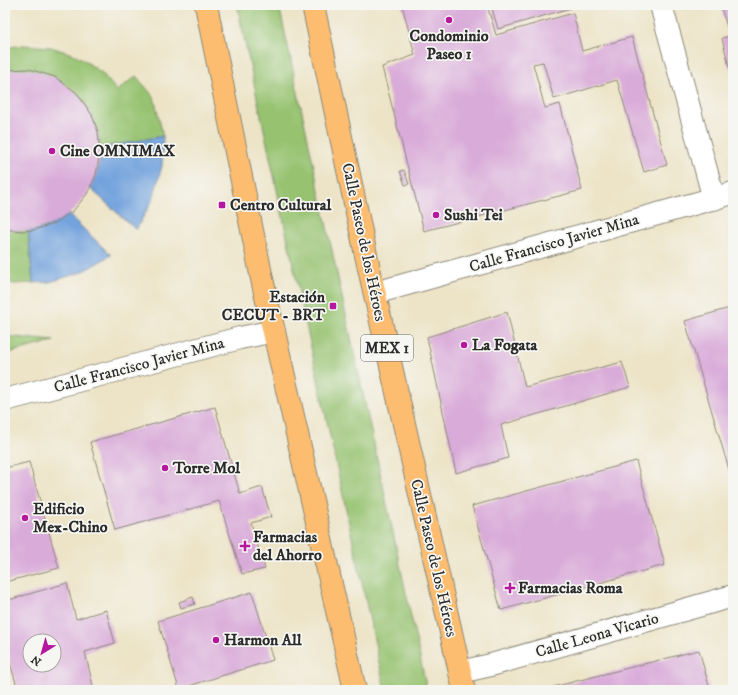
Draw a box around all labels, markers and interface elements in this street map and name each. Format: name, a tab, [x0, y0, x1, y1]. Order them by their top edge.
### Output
marker: Condominio Paseo 1	[444, 15, 454, 25]
place label: Condominio Paseo 1	[410, 26, 489, 64]
place label: Cine OMNIMAX	[60, 141, 175, 161]
marker: Cine OMNIMAX	[47, 146, 57, 156]
street label: Calle Paseo de los Héroes	[337, 161, 391, 323]
place label: Centro Cultural	[230, 195, 333, 215]
marker: Centro Cultural	[217, 200, 227, 210]
place label: Sushi Tei	[444, 205, 503, 225]
street label: Calle Francisco Javier Mina	[467, 209, 641, 277]
marker: Sushi Tei	[431, 210, 441, 220]
place label: Estación CECUT - BRT	[222, 287, 326, 325]
marker: Estación CECUT - BRT	[328, 301, 338, 311]
street label: Calle Francisco Javier Mina	[52, 333, 227, 397]
road number: MEX 1	[361, 335, 413, 361]
place label: La Fogata	[472, 335, 539, 355]
marker: La Fogata	[459, 340, 469, 350]
place label: Torre Mol	[172, 458, 241, 478]
marker: Torre Mol	[160, 463, 170, 473]
street label: Calle Paseo de los Héroes	[406, 477, 462, 639]
place label: Edificio Mex-Chino	[33, 499, 108, 537]
marker: Edificio Mex-Chino	[20, 513, 30, 523]
place label: Farmacias del Ahorro	[253, 527, 322, 565]
marker: Farmacias del Ahorro	[240, 541, 250, 551]
place label: Farmacias Roma	[518, 578, 624, 598]
marker: Farmacias Roma	[505, 583, 515, 593]
street label: Calle Leona Vicario	[533, 608, 661, 662]
place label: Harmon All	[224, 630, 303, 650]
north arrow	[22, 633, 62, 673]
marker: Harmon All	[211, 635, 221, 645]
text: N	[29, 652, 44, 668]

